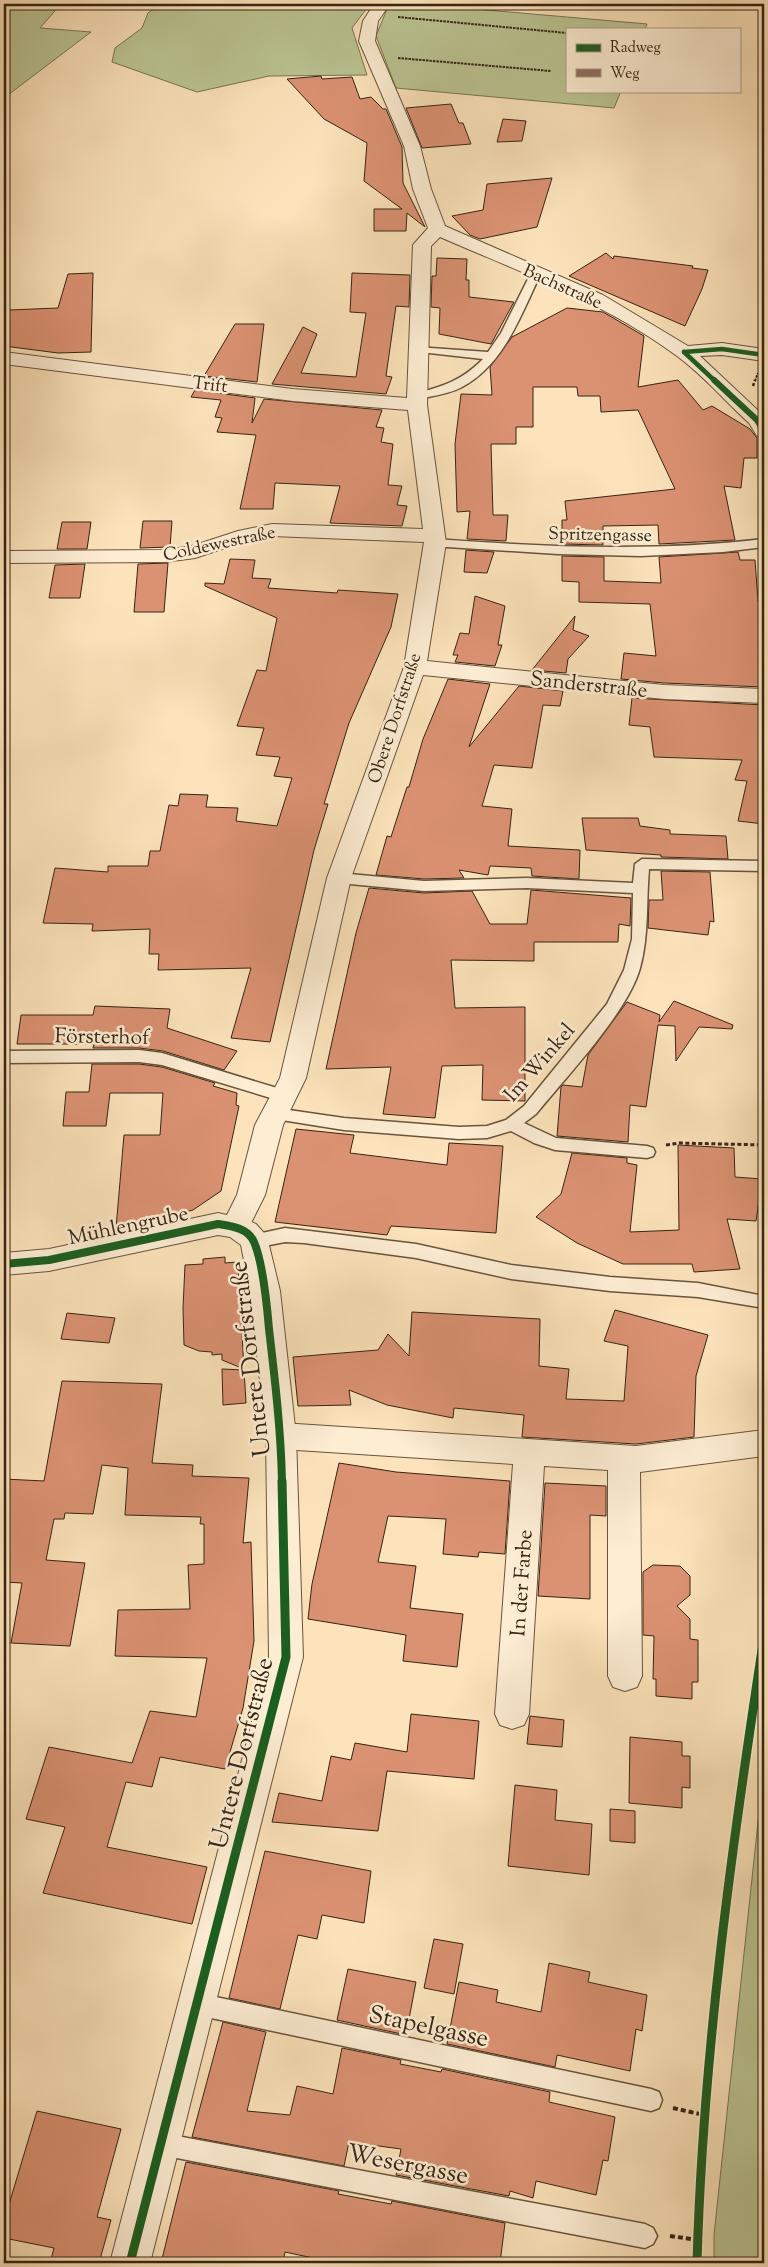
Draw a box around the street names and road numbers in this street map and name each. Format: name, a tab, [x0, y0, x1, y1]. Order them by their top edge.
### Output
street label: Bachstraße	[518, 259, 606, 317]
street label: Trift	[191, 371, 229, 401]
street label: Coldewestraße	[161, 520, 278, 570]
street label: Spritzengasse	[548, 522, 652, 550]
street label: Obere Dorfstraße	[363, 650, 429, 787]
street label: Sanderstraße	[529, 665, 649, 707]
street label: Im Winkel	[498, 1017, 583, 1109]
street label: Försterhof	[54, 1022, 151, 1054]
street label: Mühlengrube	[65, 1200, 191, 1254]
street label: Untere Dorfstraße	[222, 1259, 282, 1459]
street label: In der Farbe	[504, 1529, 542, 1638]
street label: Untere Dorfstraße	[202, 1654, 284, 1854]
street label: Stapelgasse	[365, 1998, 492, 2058]
street label: Wesergasse	[344, 2137, 471, 2195]

